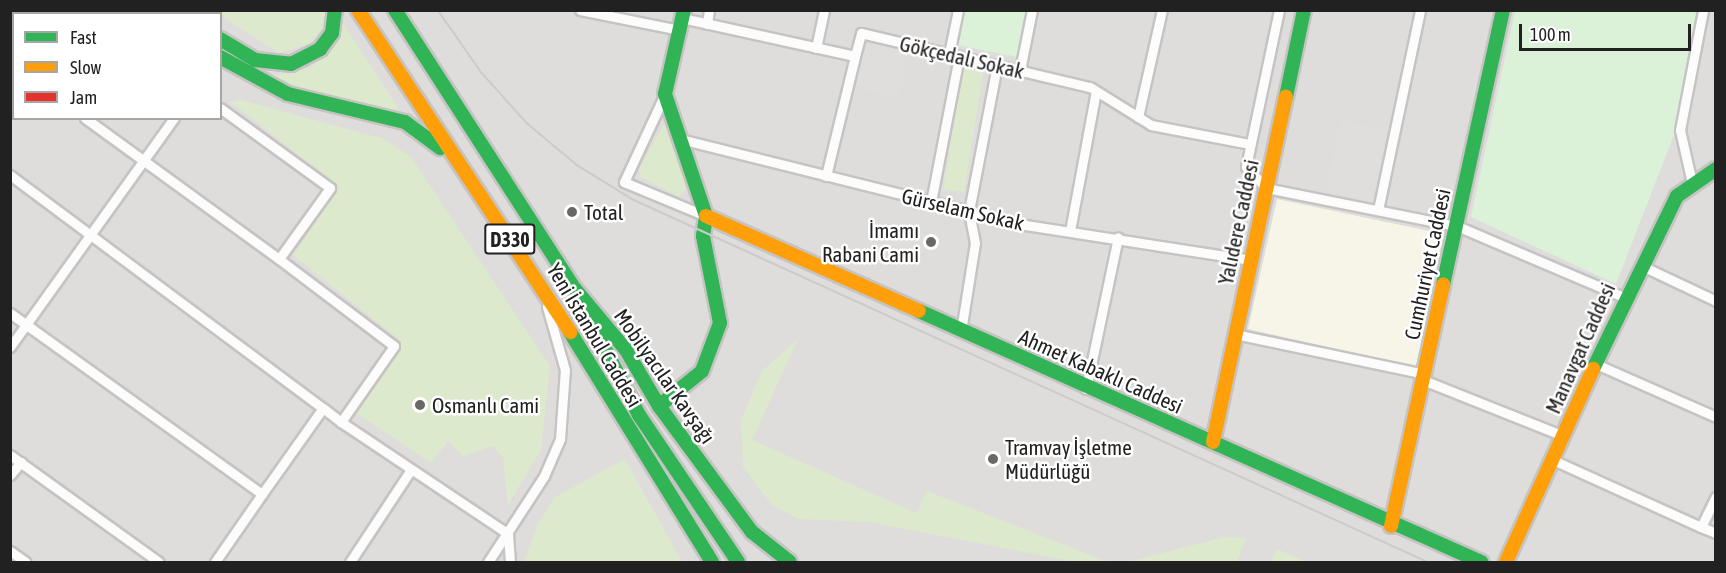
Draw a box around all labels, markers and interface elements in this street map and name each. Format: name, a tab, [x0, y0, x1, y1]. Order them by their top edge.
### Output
legend	[12, 12, 222, 120]
scale bar	[1522, 12, 1694, 50]
text: 100 m	[1530, 24, 1571, 45]
text: Fast	[70, 27, 97, 48]
street label: Gökçedalı Sokak	[897, 30, 1027, 84]
text: Slow	[70, 57, 101, 78]
text: Jam	[70, 87, 97, 108]
street label: Yalıdere Caddesi	[1212, 157, 1264, 287]
street label: Gürselam Sokak	[899, 183, 1027, 235]
street label: Cumhuriyet Caddesi	[1399, 186, 1455, 342]
place label: Total	[584, 199, 623, 225]
marker: Total	[565, 205, 579, 219]
place label: İmamı Rabani Cami	[822, 217, 919, 267]
road number: D330	[483, 222, 537, 256]
marker: İmamı Rabani Cami	[924, 235, 938, 249]
street label: Yeni İstanbul Caddesi	[542, 258, 648, 412]
street label: Manavgat Caddesi	[1540, 279, 1620, 417]
street label: Mobilyacılar Kavşağı	[609, 304, 721, 448]
street label: Ahmet Kabaklı Caddesi	[1015, 324, 1187, 418]
place label: Osmanlı Cami	[432, 392, 539, 418]
marker: Osmanlı Cami	[413, 398, 427, 412]
place label: Tramvay İşletme Müdürlüğü	[1005, 434, 1132, 484]
marker: Tramvay İşletme Müdürlüğü	[986, 452, 1000, 466]

